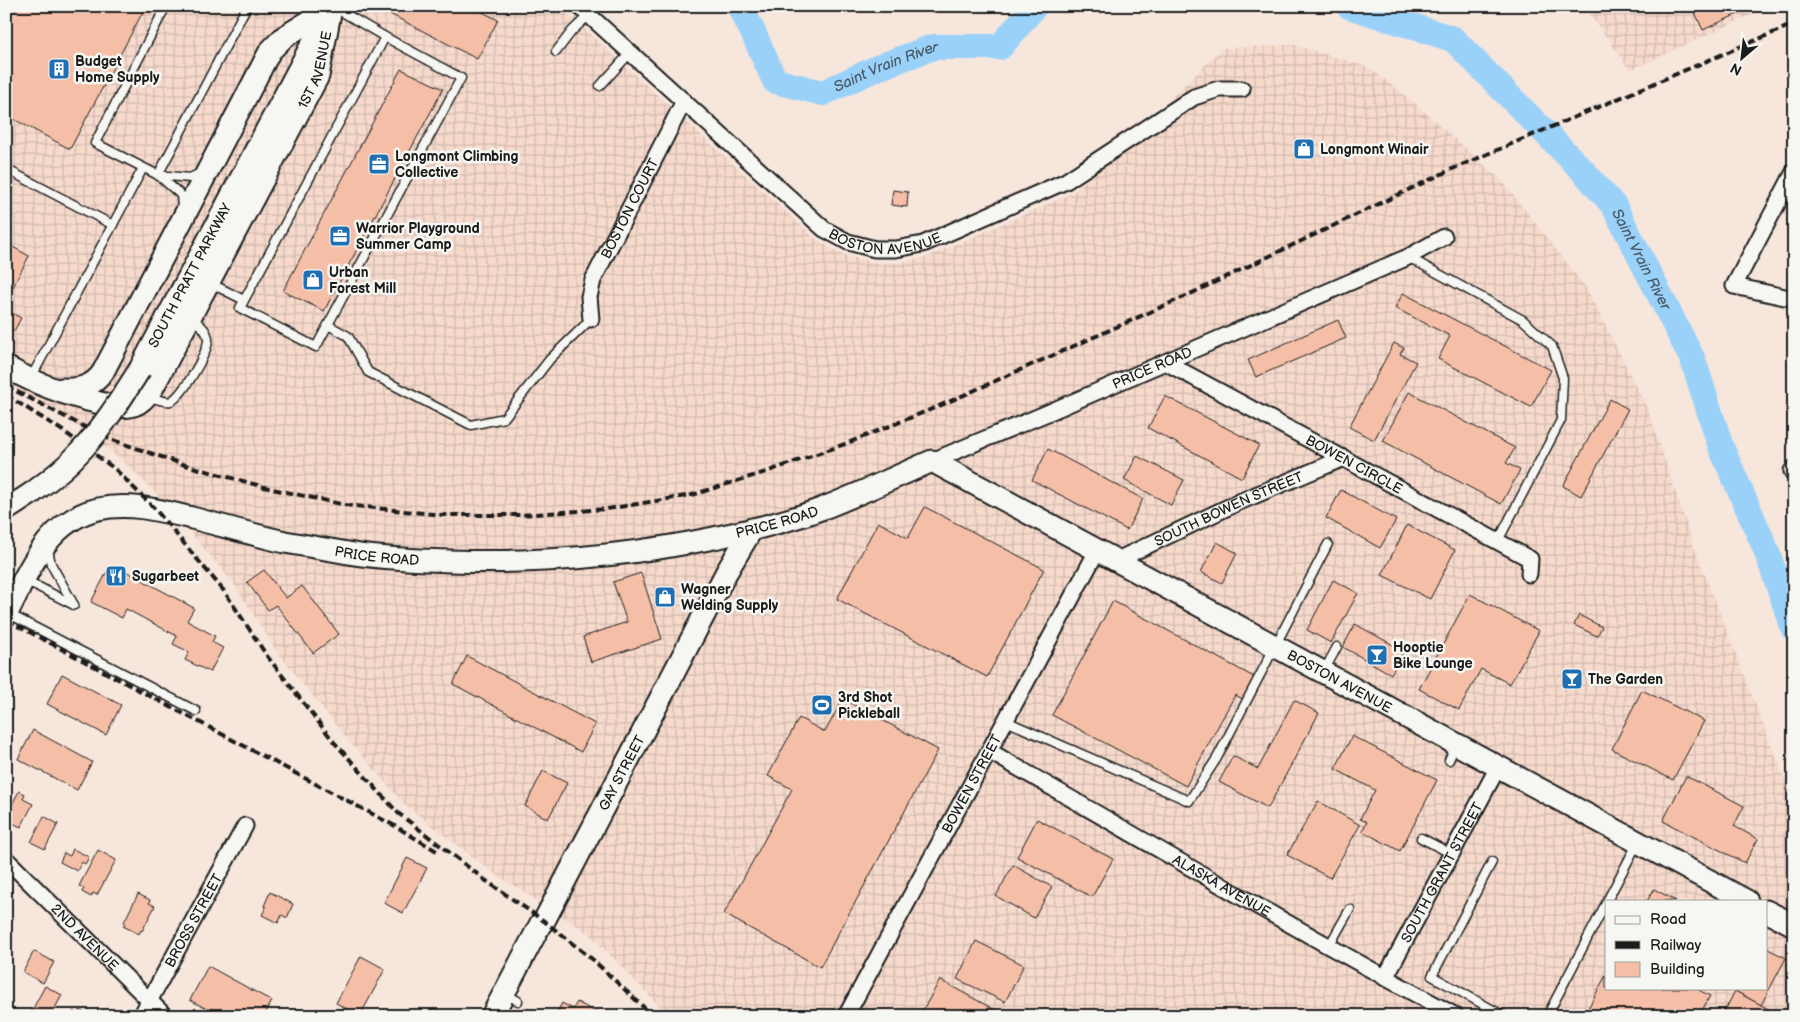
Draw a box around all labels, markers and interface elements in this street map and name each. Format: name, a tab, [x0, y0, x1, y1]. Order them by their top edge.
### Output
street label: 1ST AVENUE	[294, 30, 335, 112]
north arrow	[1718, 32, 1768, 82]
water label: Saint Vrain River	[831, 38, 939, 97]
place label: Budget Home Supply	[75, 53, 160, 86]
building icon: Budget Home Supply	[47, 57, 71, 81]
text: N	[1727, 59, 1745, 79]
shop icon: Longmont Winair	[1292, 137, 1316, 161]
place label: Longmont Winair	[1320, 141, 1429, 158]
place label: Longmont Climbing Collective	[395, 148, 519, 181]
office icon: Longmont Climbing Collective	[367, 152, 391, 176]
street label: BOSTON COURT	[597, 155, 663, 262]
street label: SOUTH PRATT PARKWAY	[145, 200, 236, 351]
water label: Saint Vrain River	[1607, 206, 1676, 315]
place label: Warrior Playground Summer Camp	[356, 220, 480, 253]
office icon: Warrior Playground Summer Camp	[328, 224, 352, 248]
street label: BOSTON AVENUE	[826, 225, 944, 258]
place label: Urban Forest Mill	[329, 264, 396, 297]
shop icon: Urban Forest Mill	[301, 268, 325, 292]
street label: PRICE ROAD	[1110, 343, 1195, 393]
street label: BOWEN CIRCLE	[1303, 431, 1405, 498]
street label: SOUTH BOWEN STREET	[1152, 468, 1306, 550]
street label: PRICE ROAD	[734, 503, 821, 542]
street label: PRICE ROAD	[333, 543, 420, 569]
restaurant icon: Sugarbeet	[104, 564, 128, 588]
place label: Sugarbeet	[132, 568, 199, 585]
place label: Wagner Welding Supply	[681, 581, 779, 614]
shop icon: Wagner Welding Supply	[653, 585, 677, 609]
place label: Hooptie Bike Lounge	[1393, 639, 1473, 672]
bar icon: Hooptie Bike Lounge	[1365, 643, 1389, 667]
street label: BOSTON AVENUE	[1284, 646, 1395, 717]
bar icon: The Garden	[1560, 667, 1584, 691]
place label: The Garden	[1588, 671, 1663, 688]
place label: 3rd Shot Pickleball	[838, 689, 900, 722]
sports icon: 3rd Shot Pickleball	[810, 693, 834, 717]
street label: BOWEN STREET	[938, 731, 1006, 836]
street label: GAY STREET	[595, 732, 649, 814]
street label: SOUTH GRANT STREET	[1398, 799, 1487, 946]
street label: ALASKA AVENUE	[1170, 851, 1274, 921]
street label: BROSS STREET	[161, 870, 227, 970]
street label: 2ND AVENUE	[47, 900, 122, 974]
legend	[1605, 900, 1768, 990]
text: Road	[1650, 910, 1686, 929]
text: Railway	[1650, 936, 1701, 955]
text: Building	[1650, 960, 1705, 979]

